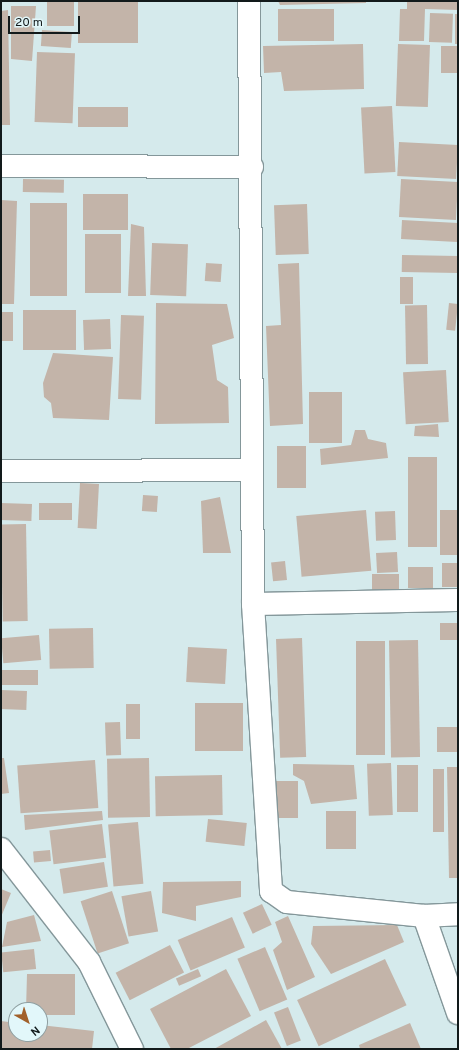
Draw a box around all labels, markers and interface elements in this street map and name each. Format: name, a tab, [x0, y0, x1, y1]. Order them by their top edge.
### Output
scale bar	[10, 8, 82, 34]
text: 20 m	[15, 15, 43, 31]
north arrow	[8, 1002, 48, 1042]
text: N	[27, 1023, 42, 1038]

